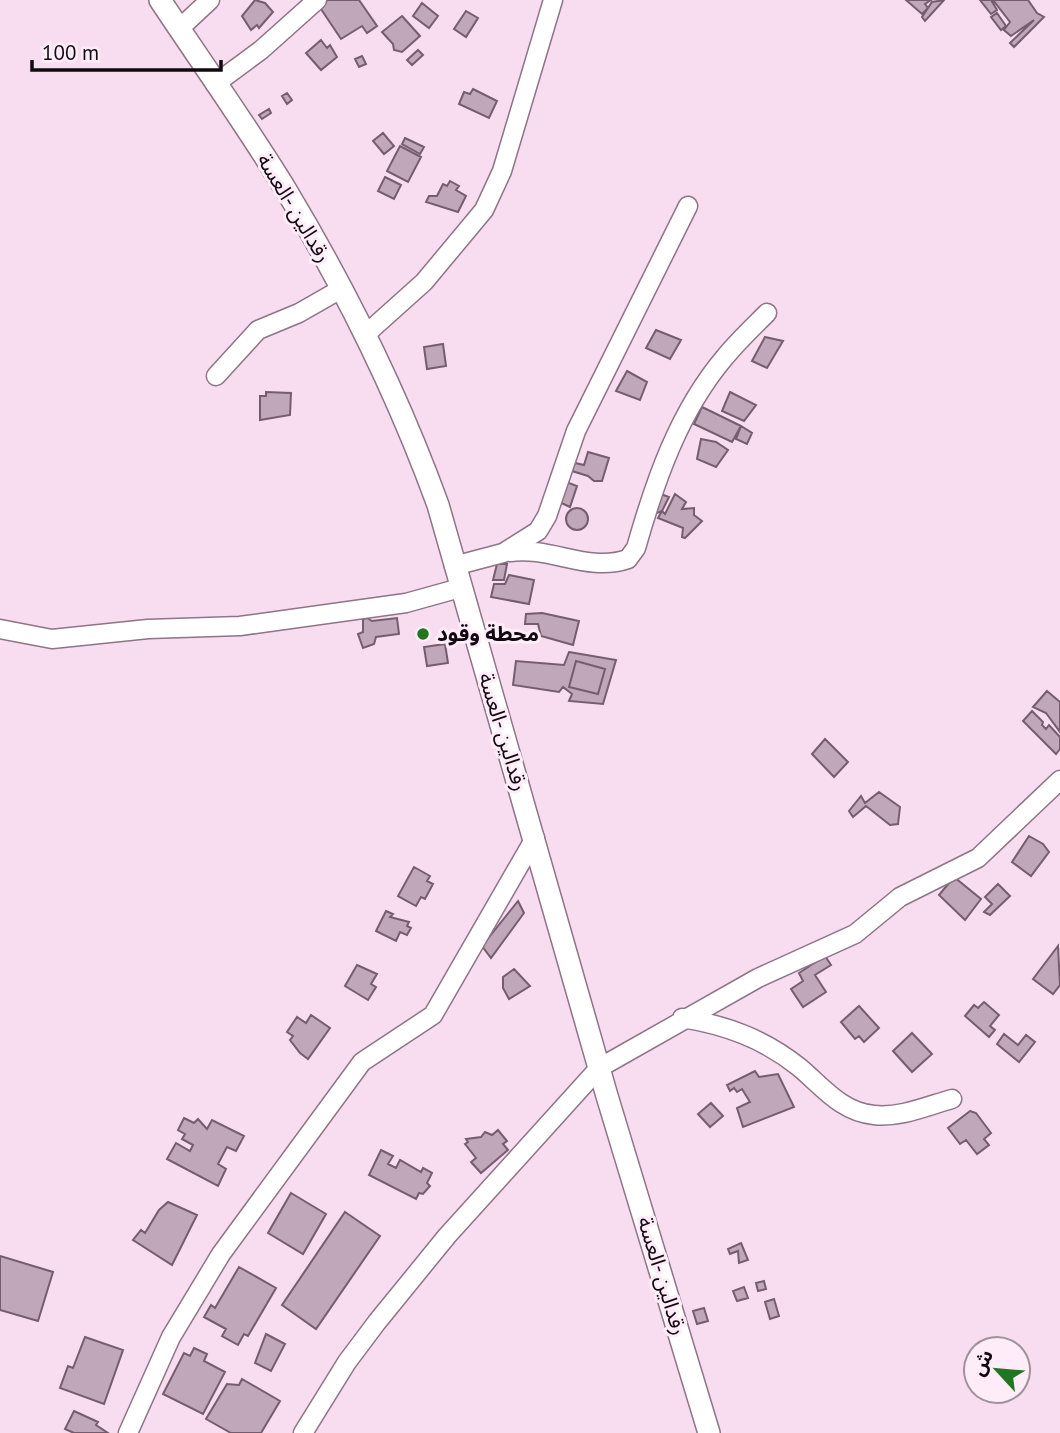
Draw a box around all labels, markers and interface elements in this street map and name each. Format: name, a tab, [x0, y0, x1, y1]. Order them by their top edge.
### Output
scale bar	[32, 28, 220, 72]
text: 100 m	[42, 39, 99, 66]
street label: رقدالين -العسة	[251, 148, 337, 267]
place label: محطة وقود	[437, 620, 539, 647]
marker: محطة وقود	[415, 626, 431, 642]
street label: رقدالين -العسة	[473, 669, 534, 794]
street label: رقدالين -العسة	[632, 1213, 693, 1338]
north arrow	[962, 1335, 1032, 1405]
text: ش	[965, 1346, 998, 1380]

